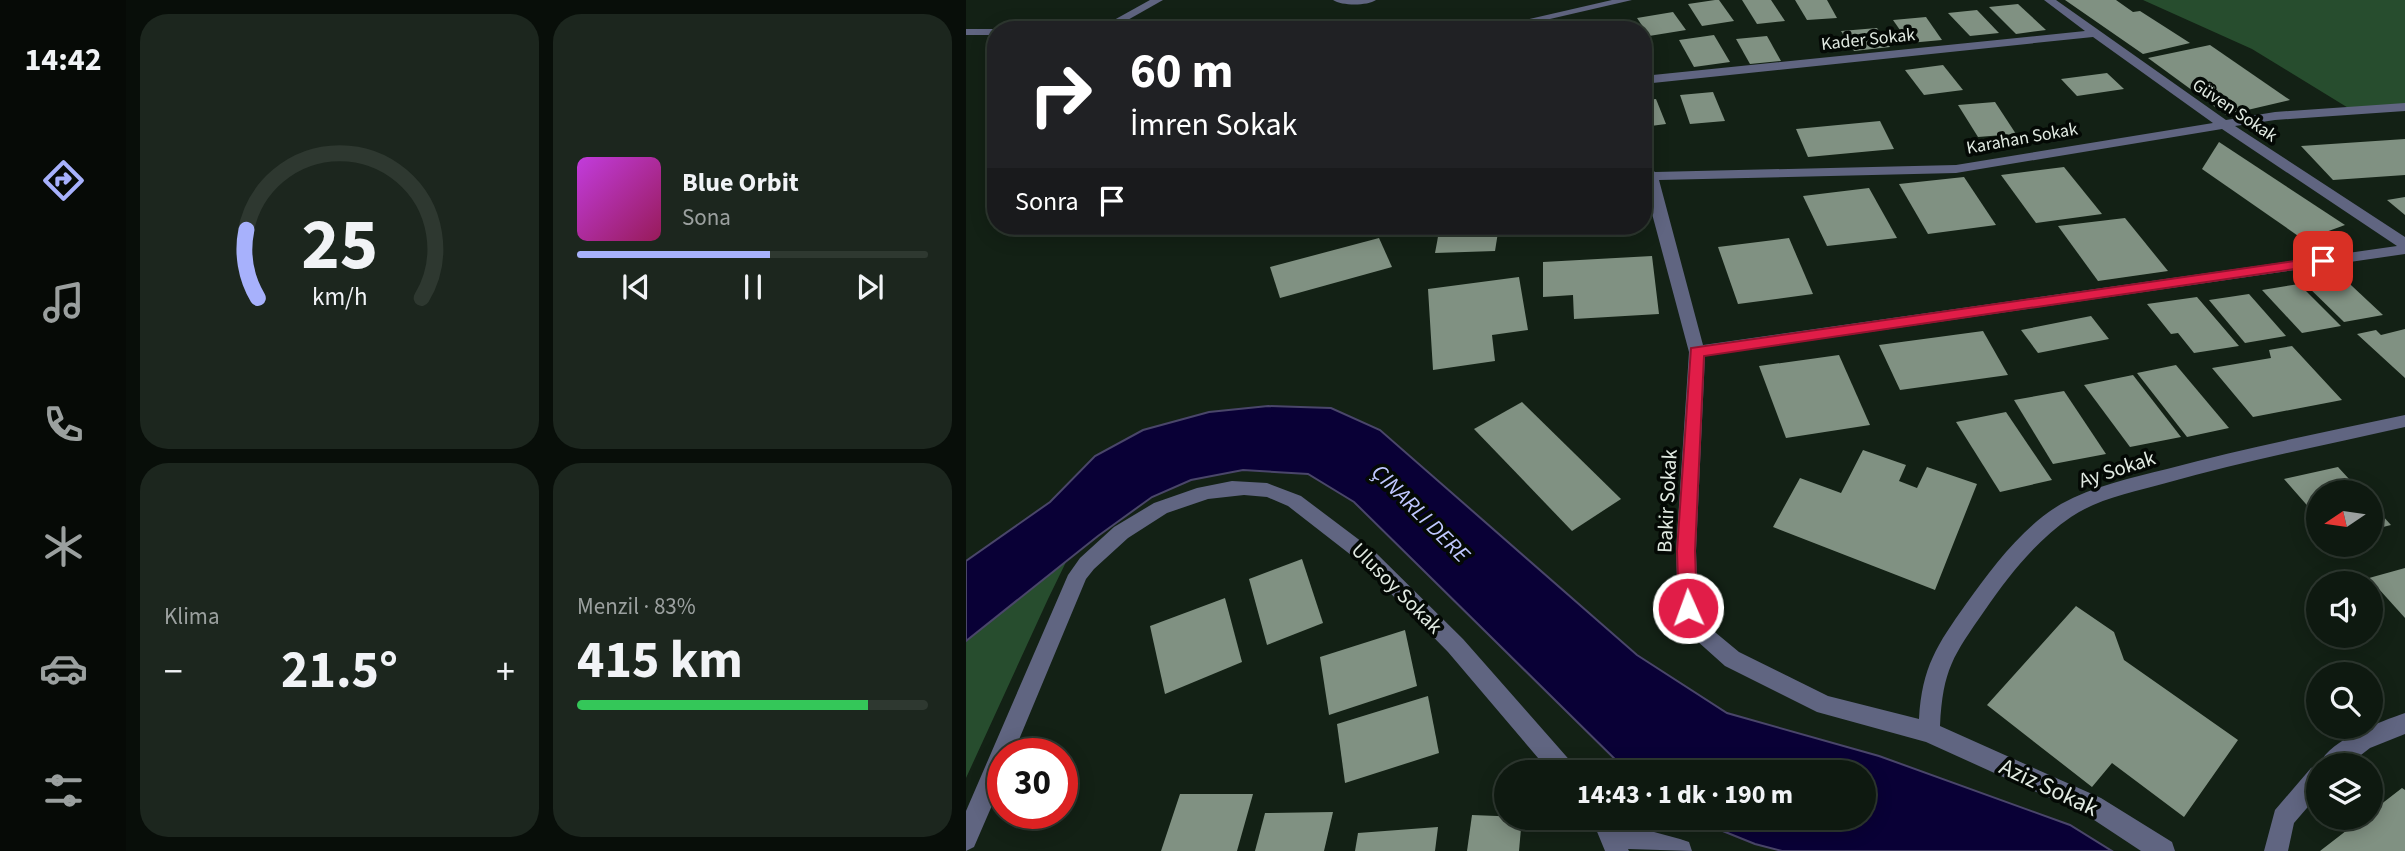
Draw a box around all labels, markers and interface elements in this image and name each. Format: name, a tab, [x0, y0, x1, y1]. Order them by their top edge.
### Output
street label: Kader Sokak	[1820, 22, 1916, 57]
text: 14:42	[24, 37, 102, 83]
text: 60 m	[1130, 37, 1234, 107]
icon: right	[1015, 49, 1106, 140]
street label: Güven Sokak	[2187, 73, 2282, 148]
text: İmren Sokak	[1130, 102, 1297, 148]
street label: Karahan Sokak	[1964, 116, 2080, 161]
icon: directions	[39, 156, 88, 205]
text: Blue Orbit	[682, 164, 799, 201]
icon: arrive	[1093, 182, 1131, 220]
text: Sonra	[1015, 183, 1079, 220]
text: 25	[301, 193, 378, 297]
text: Sona	[682, 201, 731, 234]
pin	[2293, 231, 2353, 291]
icon: arrive	[2304, 242, 2342, 280]
icon: previous	[617, 268, 655, 306]
icon: pause	[734, 268, 772, 306]
icon: next	[851, 268, 889, 306]
icon: music	[39, 278, 88, 327]
text: km/h	[312, 279, 367, 315]
icon: phone	[39, 400, 88, 449]
street label: Ay Sokak	[2075, 442, 2160, 495]
street label: Bakir Sokak	[1649, 448, 1685, 554]
water label: ÇINARLI DERE	[1364, 457, 1478, 571]
north arrow	[2306, 480, 2384, 556]
map controls	[2306, 480, 2383, 830]
icon: climate	[39, 522, 88, 571]
street label: Ulusoy Sokak	[1345, 536, 1450, 641]
position arrow	[1651, 571, 1725, 645]
button: sound	[2306, 571, 2383, 648]
text: Menzil · 83%	[577, 590, 696, 623]
text: Klima	[164, 600, 220, 633]
text: 415 km	[577, 624, 743, 698]
text: 21.5°	[281, 634, 398, 708]
icon: car	[39, 644, 88, 693]
text: −	[164, 645, 183, 699]
text: +	[496, 645, 515, 699]
button: search	[2306, 662, 2383, 739]
speed limit sign: 30	[987, 738, 1078, 829]
street label: Aziz Sokak	[1994, 749, 2104, 826]
button: layers	[2306, 753, 2383, 830]
icon: filters	[39, 766, 88, 815]
text: 14:43 · 1 dk · 190 m	[1577, 776, 1793, 813]

